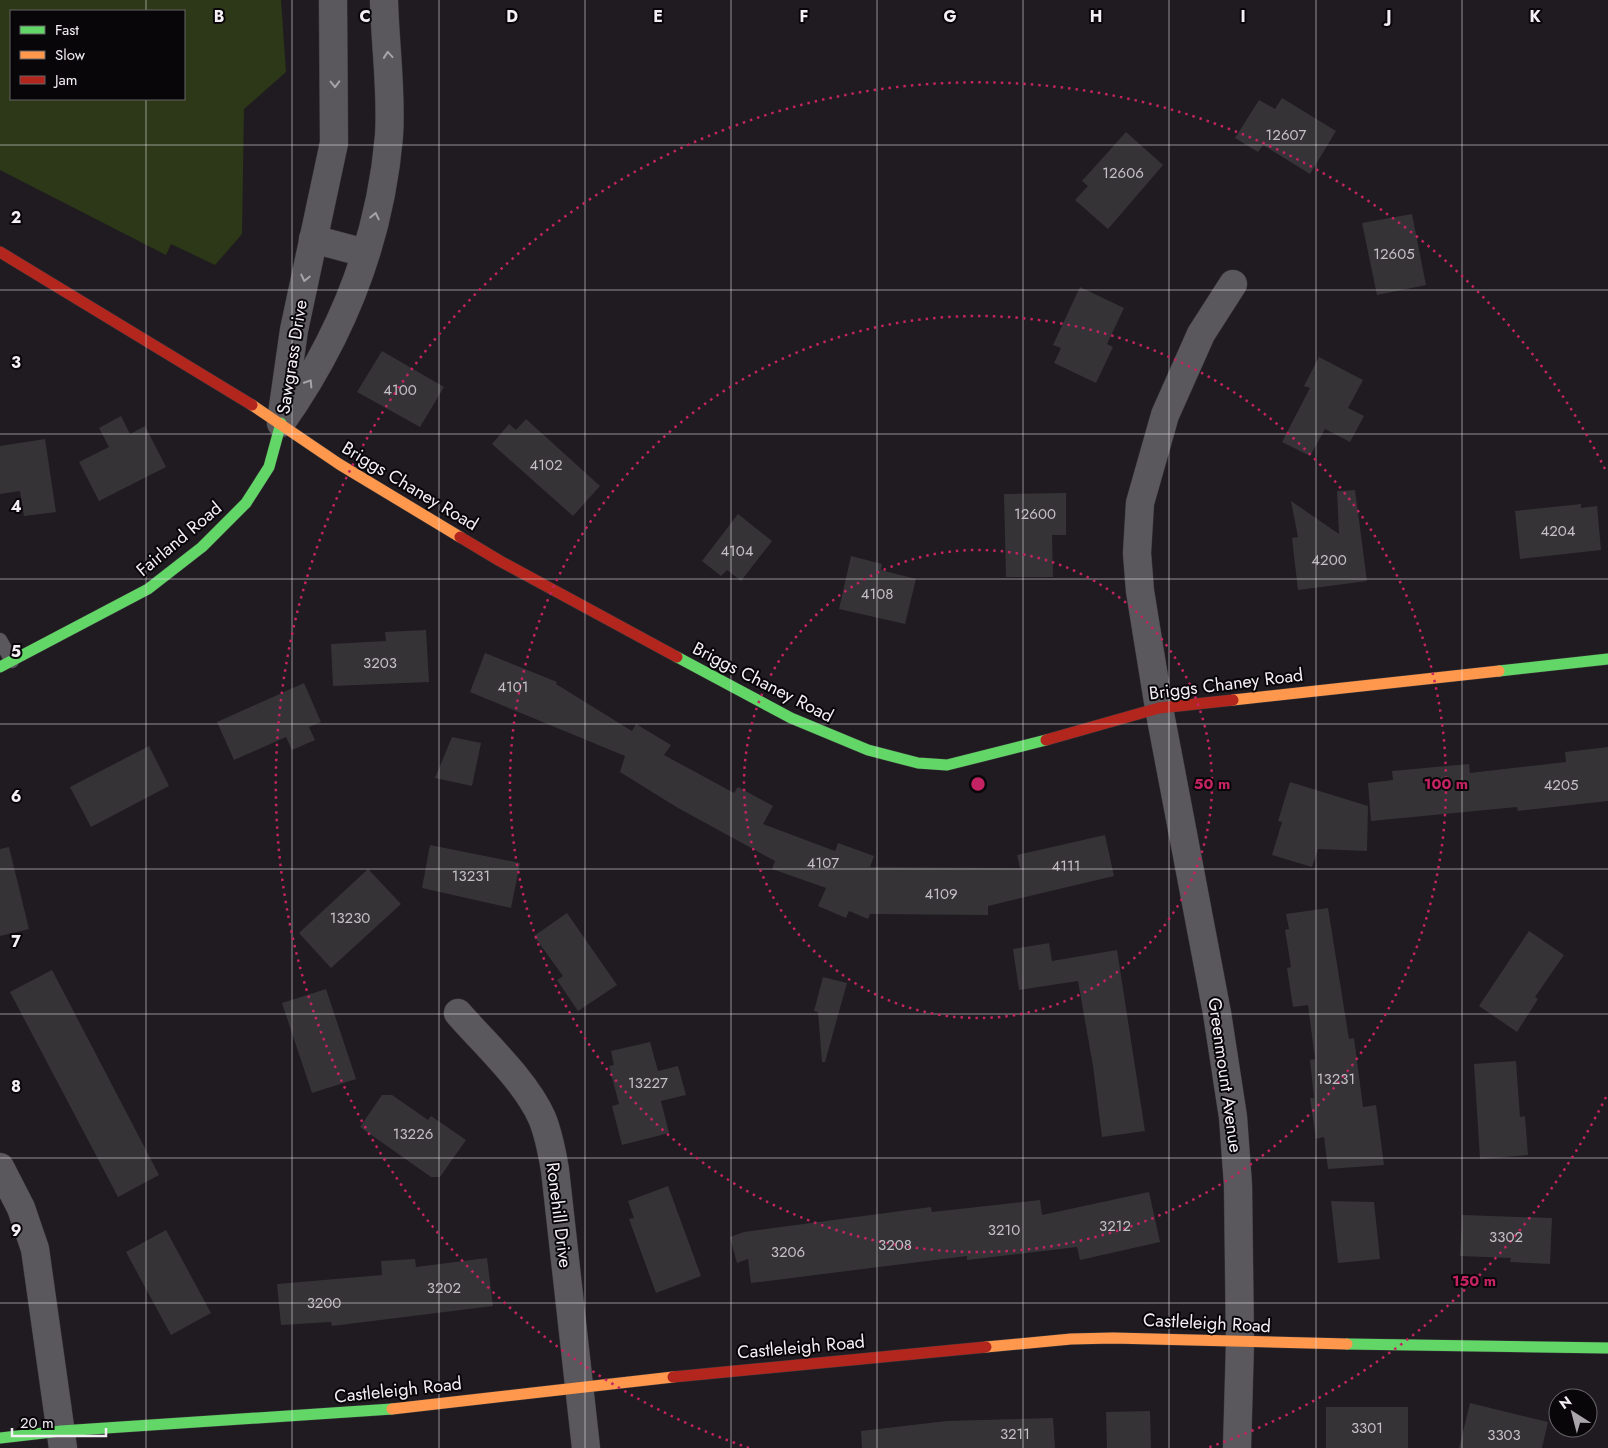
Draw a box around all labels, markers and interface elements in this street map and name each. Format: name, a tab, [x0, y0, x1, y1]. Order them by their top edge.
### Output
text: B	[214, 5, 224, 28]
text: C	[359, 5, 371, 28]
text: D	[506, 5, 518, 28]
text: E	[653, 5, 663, 28]
text: F	[800, 5, 808, 28]
text: G	[943, 5, 957, 28]
text: H	[1090, 5, 1102, 28]
text: I	[1240, 5, 1246, 28]
text: J	[1383, 5, 1392, 28]
text: K	[1529, 5, 1541, 28]
legend	[10, 10, 185, 100]
text: Fast	[55, 19, 79, 41]
text: Slow	[55, 44, 86, 66]
one-way arrow	[382, 51, 393, 59]
text: Jam	[53, 69, 78, 91]
one-way arrow	[330, 80, 340, 88]
house number: 12607	[1266, 124, 1307, 146]
house number: 12606	[1102, 162, 1144, 184]
text: 2	[11, 206, 21, 229]
one-way arrow	[369, 212, 380, 221]
house number: 12605	[1373, 243, 1415, 265]
one-way arrow	[300, 274, 311, 283]
street label: Sawgrass Drive	[270, 298, 314, 416]
text: 3	[11, 351, 21, 374]
one-way arrow	[302, 379, 312, 388]
house number: 4100	[383, 379, 417, 401]
street label: Briggs Chaney Road	[337, 435, 483, 537]
house number: 4102	[529, 454, 563, 476]
text: 4	[10, 495, 22, 518]
street label: Fairland Road	[131, 495, 227, 583]
house number: 12600	[1014, 503, 1056, 525]
house number: 4204	[1540, 520, 1576, 542]
house number: 4104	[720, 540, 754, 562]
house number: 4200	[1311, 549, 1347, 571]
house number: 4108	[861, 583, 893, 605]
street label: Briggs Chaney Road	[688, 635, 838, 729]
text: 5	[11, 640, 21, 663]
house number: 3203	[363, 652, 397, 674]
street label: Briggs Chaney Road	[1147, 662, 1305, 706]
house number: 4101	[497, 676, 529, 698]
text: 50 m	[1194, 773, 1230, 795]
text: 100 m	[1424, 773, 1468, 795]
house number: 4205	[1544, 774, 1578, 796]
centre of rings	[969, 775, 987, 793]
text: 6	[11, 785, 21, 808]
house number: 4107	[807, 852, 839, 874]
house number: 4111	[1052, 855, 1081, 877]
house number: 13231	[452, 865, 490, 887]
house number: 4109	[924, 883, 958, 905]
house number: 13230	[330, 907, 370, 929]
text: 7	[11, 930, 21, 953]
street label: Greenmount Avenue	[1201, 996, 1249, 1154]
house number: 13231	[1317, 1068, 1355, 1090]
house number: 13227	[628, 1072, 668, 1094]
text: 8	[11, 1075, 21, 1098]
house number: 13226	[393, 1123, 433, 1145]
street label: Ronehill Drive	[540, 1161, 578, 1269]
house number: 3212	[1099, 1215, 1131, 1237]
text: 9	[11, 1219, 21, 1242]
house number: 3210	[988, 1219, 1020, 1241]
house number: 3302	[1489, 1226, 1523, 1248]
house number: 3208	[878, 1234, 912, 1256]
house number: 3206	[771, 1241, 805, 1263]
text: 150 m	[1452, 1270, 1496, 1292]
house number: 3202	[427, 1277, 461, 1299]
house number: 3200	[307, 1292, 341, 1314]
street label: Castleleigh Road	[1142, 1307, 1272, 1339]
street label: Castleleigh Road	[736, 1328, 866, 1366]
street label: Castleleigh Road	[333, 1370, 463, 1410]
north arrow	[1548, 1388, 1598, 1438]
text: N	[1555, 1391, 1576, 1414]
scale bar	[12, 1406, 106, 1438]
text: 20 m	[20, 1412, 54, 1434]
house number: 3301	[1351, 1417, 1383, 1439]
house number: 3211	[1000, 1423, 1030, 1445]
house number: 3303	[1487, 1424, 1521, 1446]

